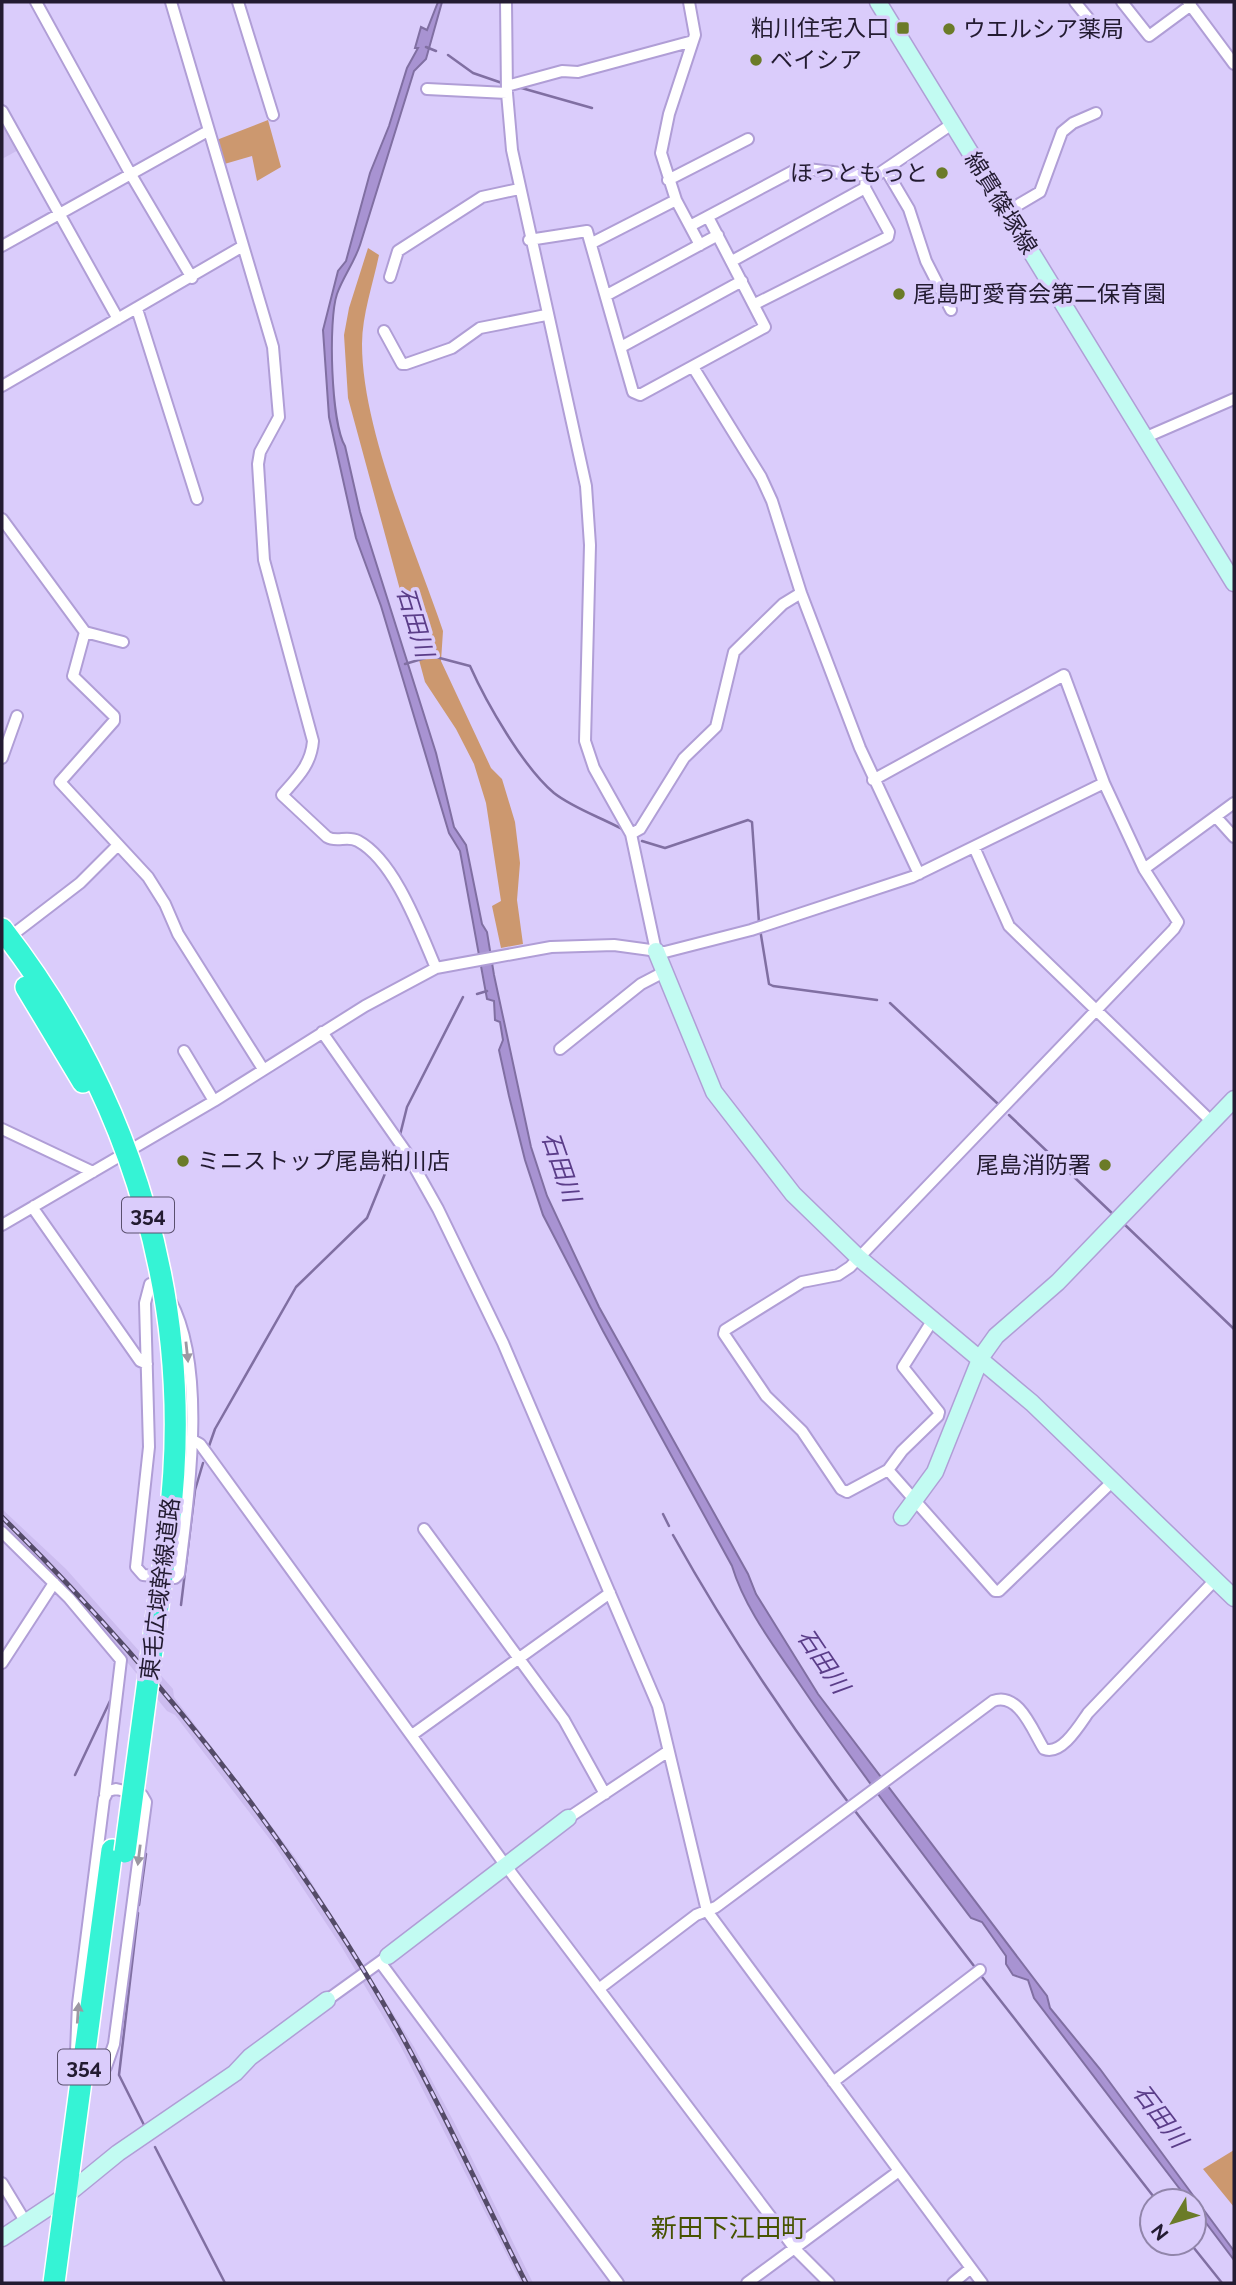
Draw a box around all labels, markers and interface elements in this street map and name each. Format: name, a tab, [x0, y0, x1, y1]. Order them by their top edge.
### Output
place label: 粕川住宅入口	[751, 14, 889, 41]
place label: ウエルシア薬局	[963, 15, 1124, 42]
marker: 粕川住宅入口	[895, 20, 911, 36]
marker: ウエルシア薬局	[941, 21, 957, 37]
place label: ベイシア	[770, 46, 862, 73]
marker: ベイシア	[748, 52, 764, 68]
street label: 綿貫篠塚線	[960, 147, 1043, 259]
place label: ほっともっと	[790, 159, 928, 186]
marker: ほっともっと	[934, 165, 950, 181]
place label: 尾島町愛育会第二保育園	[913, 280, 1166, 307]
marker: 尾島町愛育会第二保育園	[891, 286, 907, 302]
water label: 石田川	[391, 583, 441, 663]
water label: 石田川	[536, 1128, 588, 1208]
place label: ミニストップ尾島粕川店	[197, 1147, 450, 1174]
place label: 尾島消防署	[976, 1151, 1091, 1178]
marker: ミニストップ尾島粕川店	[175, 1153, 191, 1169]
marker: 尾島消防署	[1097, 1157, 1113, 1173]
road number: 354	[122, 1198, 174, 1232]
one-way arrow	[181, 1341, 192, 1363]
street label: 東毛広域幹線道路	[135, 1496, 184, 1682]
water label: 石田川	[791, 1623, 857, 1701]
one-way arrow	[134, 1844, 145, 1866]
one-way arrow	[73, 2002, 84, 2024]
road number: 354	[58, 2050, 110, 2084]
water label: 石田川	[1127, 2078, 1195, 2156]
north arrow	[1138, 2187, 1208, 2257]
district label: 新田下江田町	[651, 2213, 807, 2243]
text: N	[1146, 2220, 1173, 2245]

